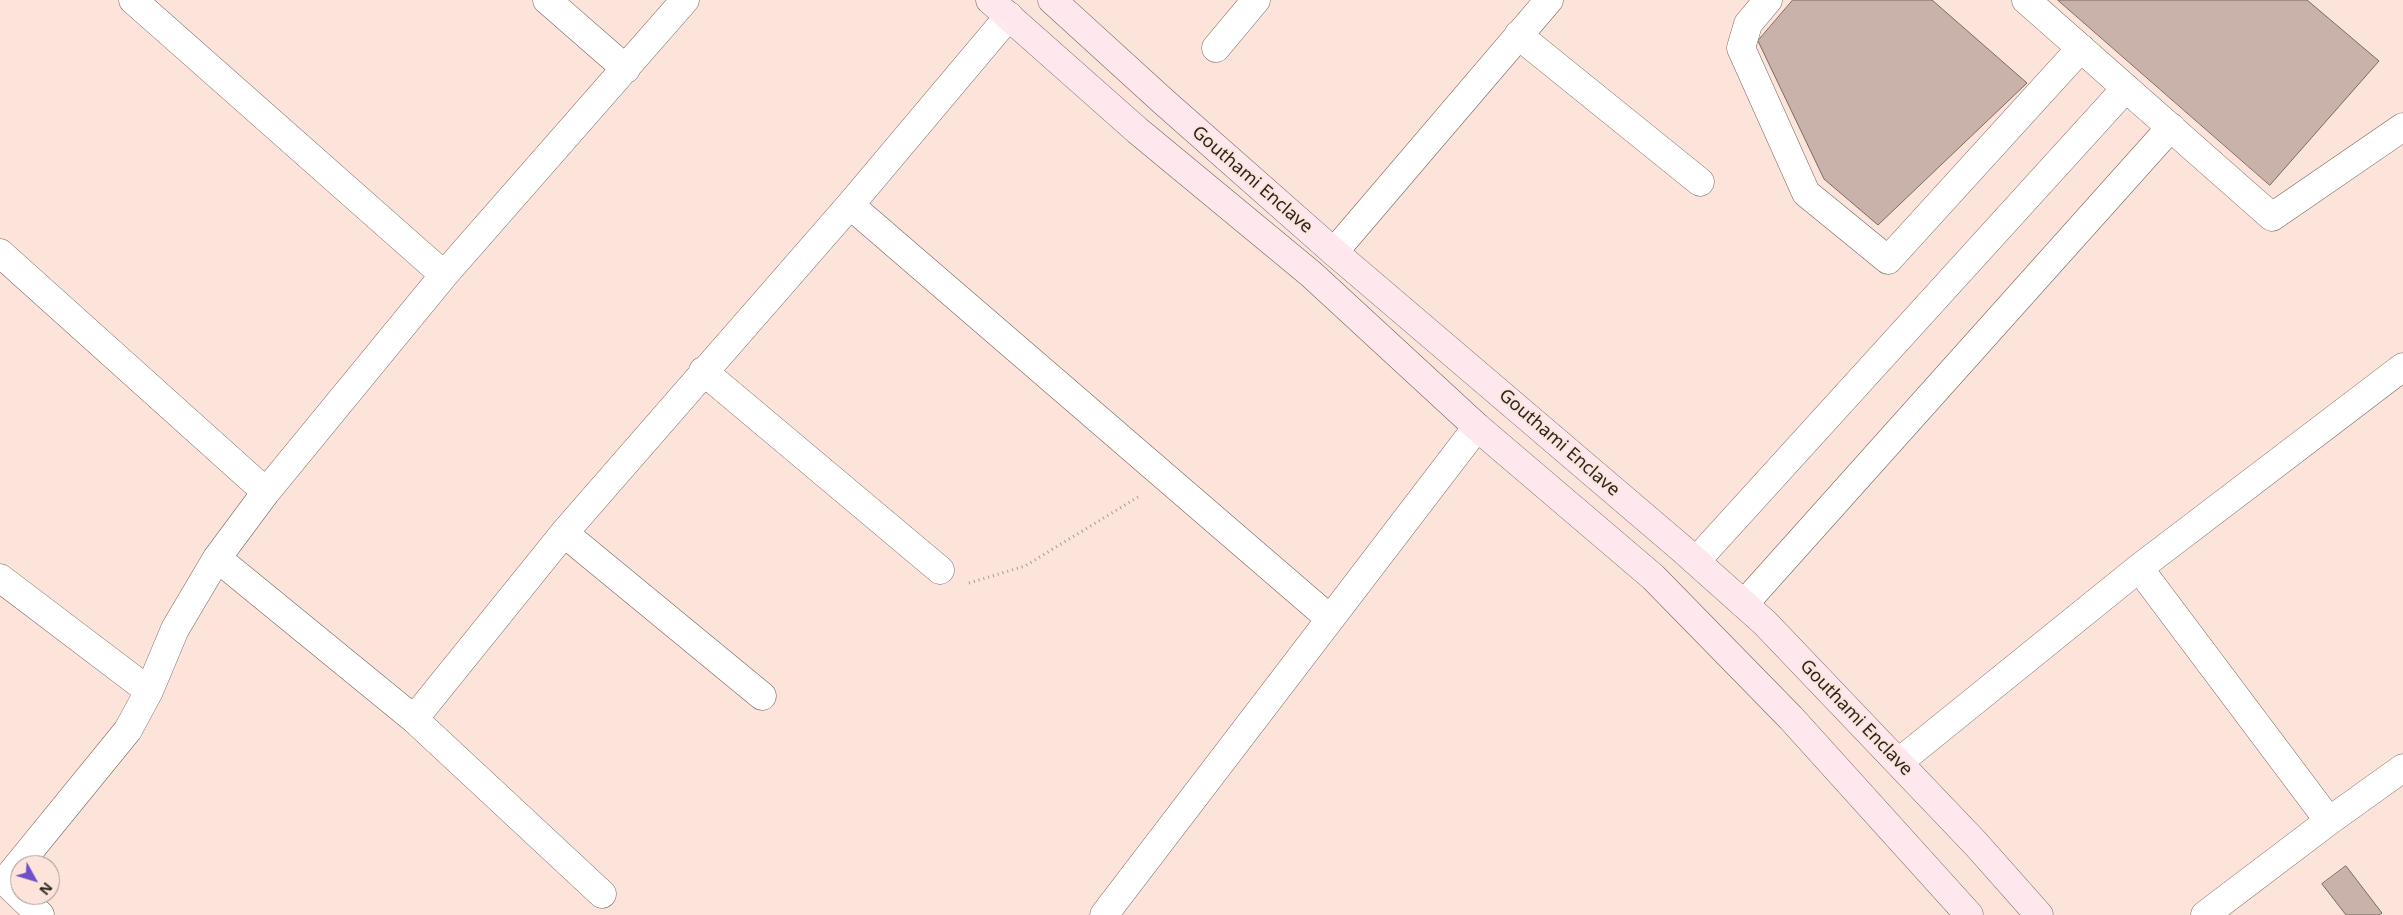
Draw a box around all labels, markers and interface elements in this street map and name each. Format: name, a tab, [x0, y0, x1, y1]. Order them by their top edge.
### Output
street label: Gouthami Enclave	[1187, 122, 1317, 238]
street label: Gouthami Enclave	[1494, 385, 1624, 501]
street label: Gouthami Enclave	[1795, 656, 1917, 780]
north arrow	[10, 855, 60, 905]
text: N	[35, 879, 57, 900]

